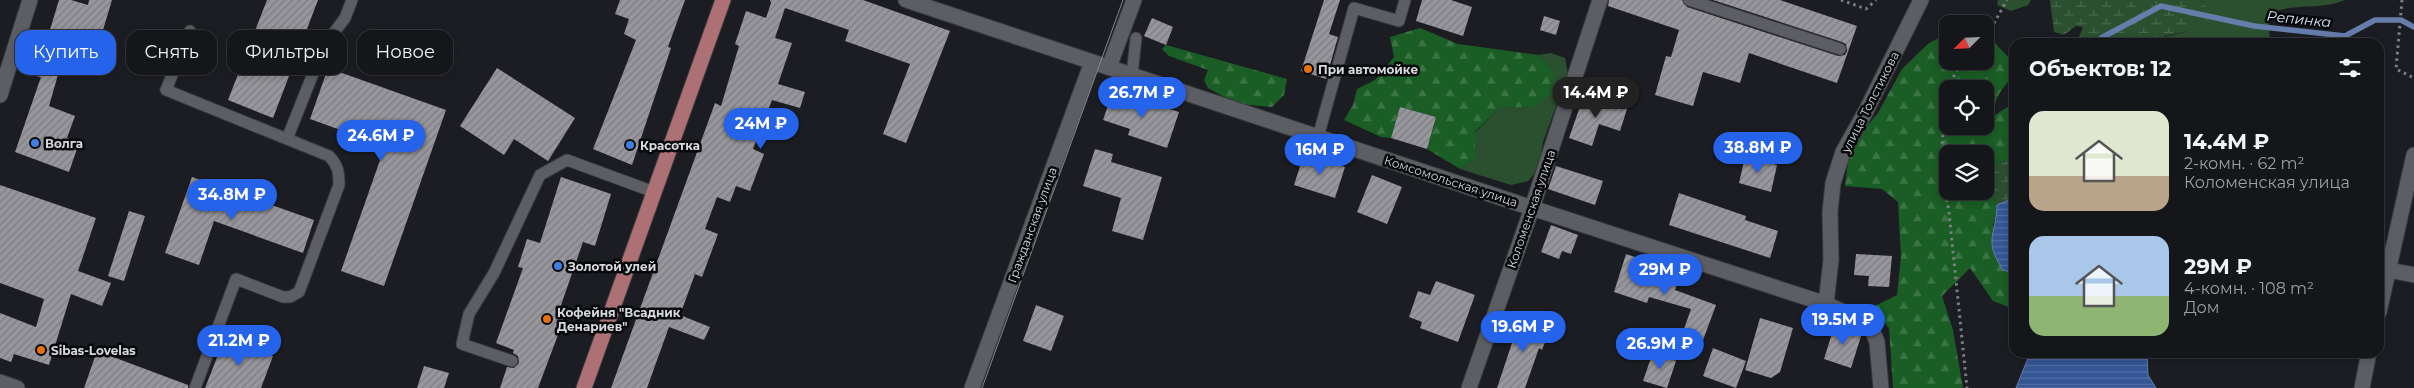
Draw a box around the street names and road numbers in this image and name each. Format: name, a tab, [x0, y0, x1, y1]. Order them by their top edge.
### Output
street label: улица Толстикова	[1838, 49, 1902, 156]
street label: Коломенская улица	[1504, 148, 1558, 270]
street label: Комсомольская улица	[1382, 152, 1520, 210]
street label: Гражданская улица	[1004, 165, 1060, 285]

